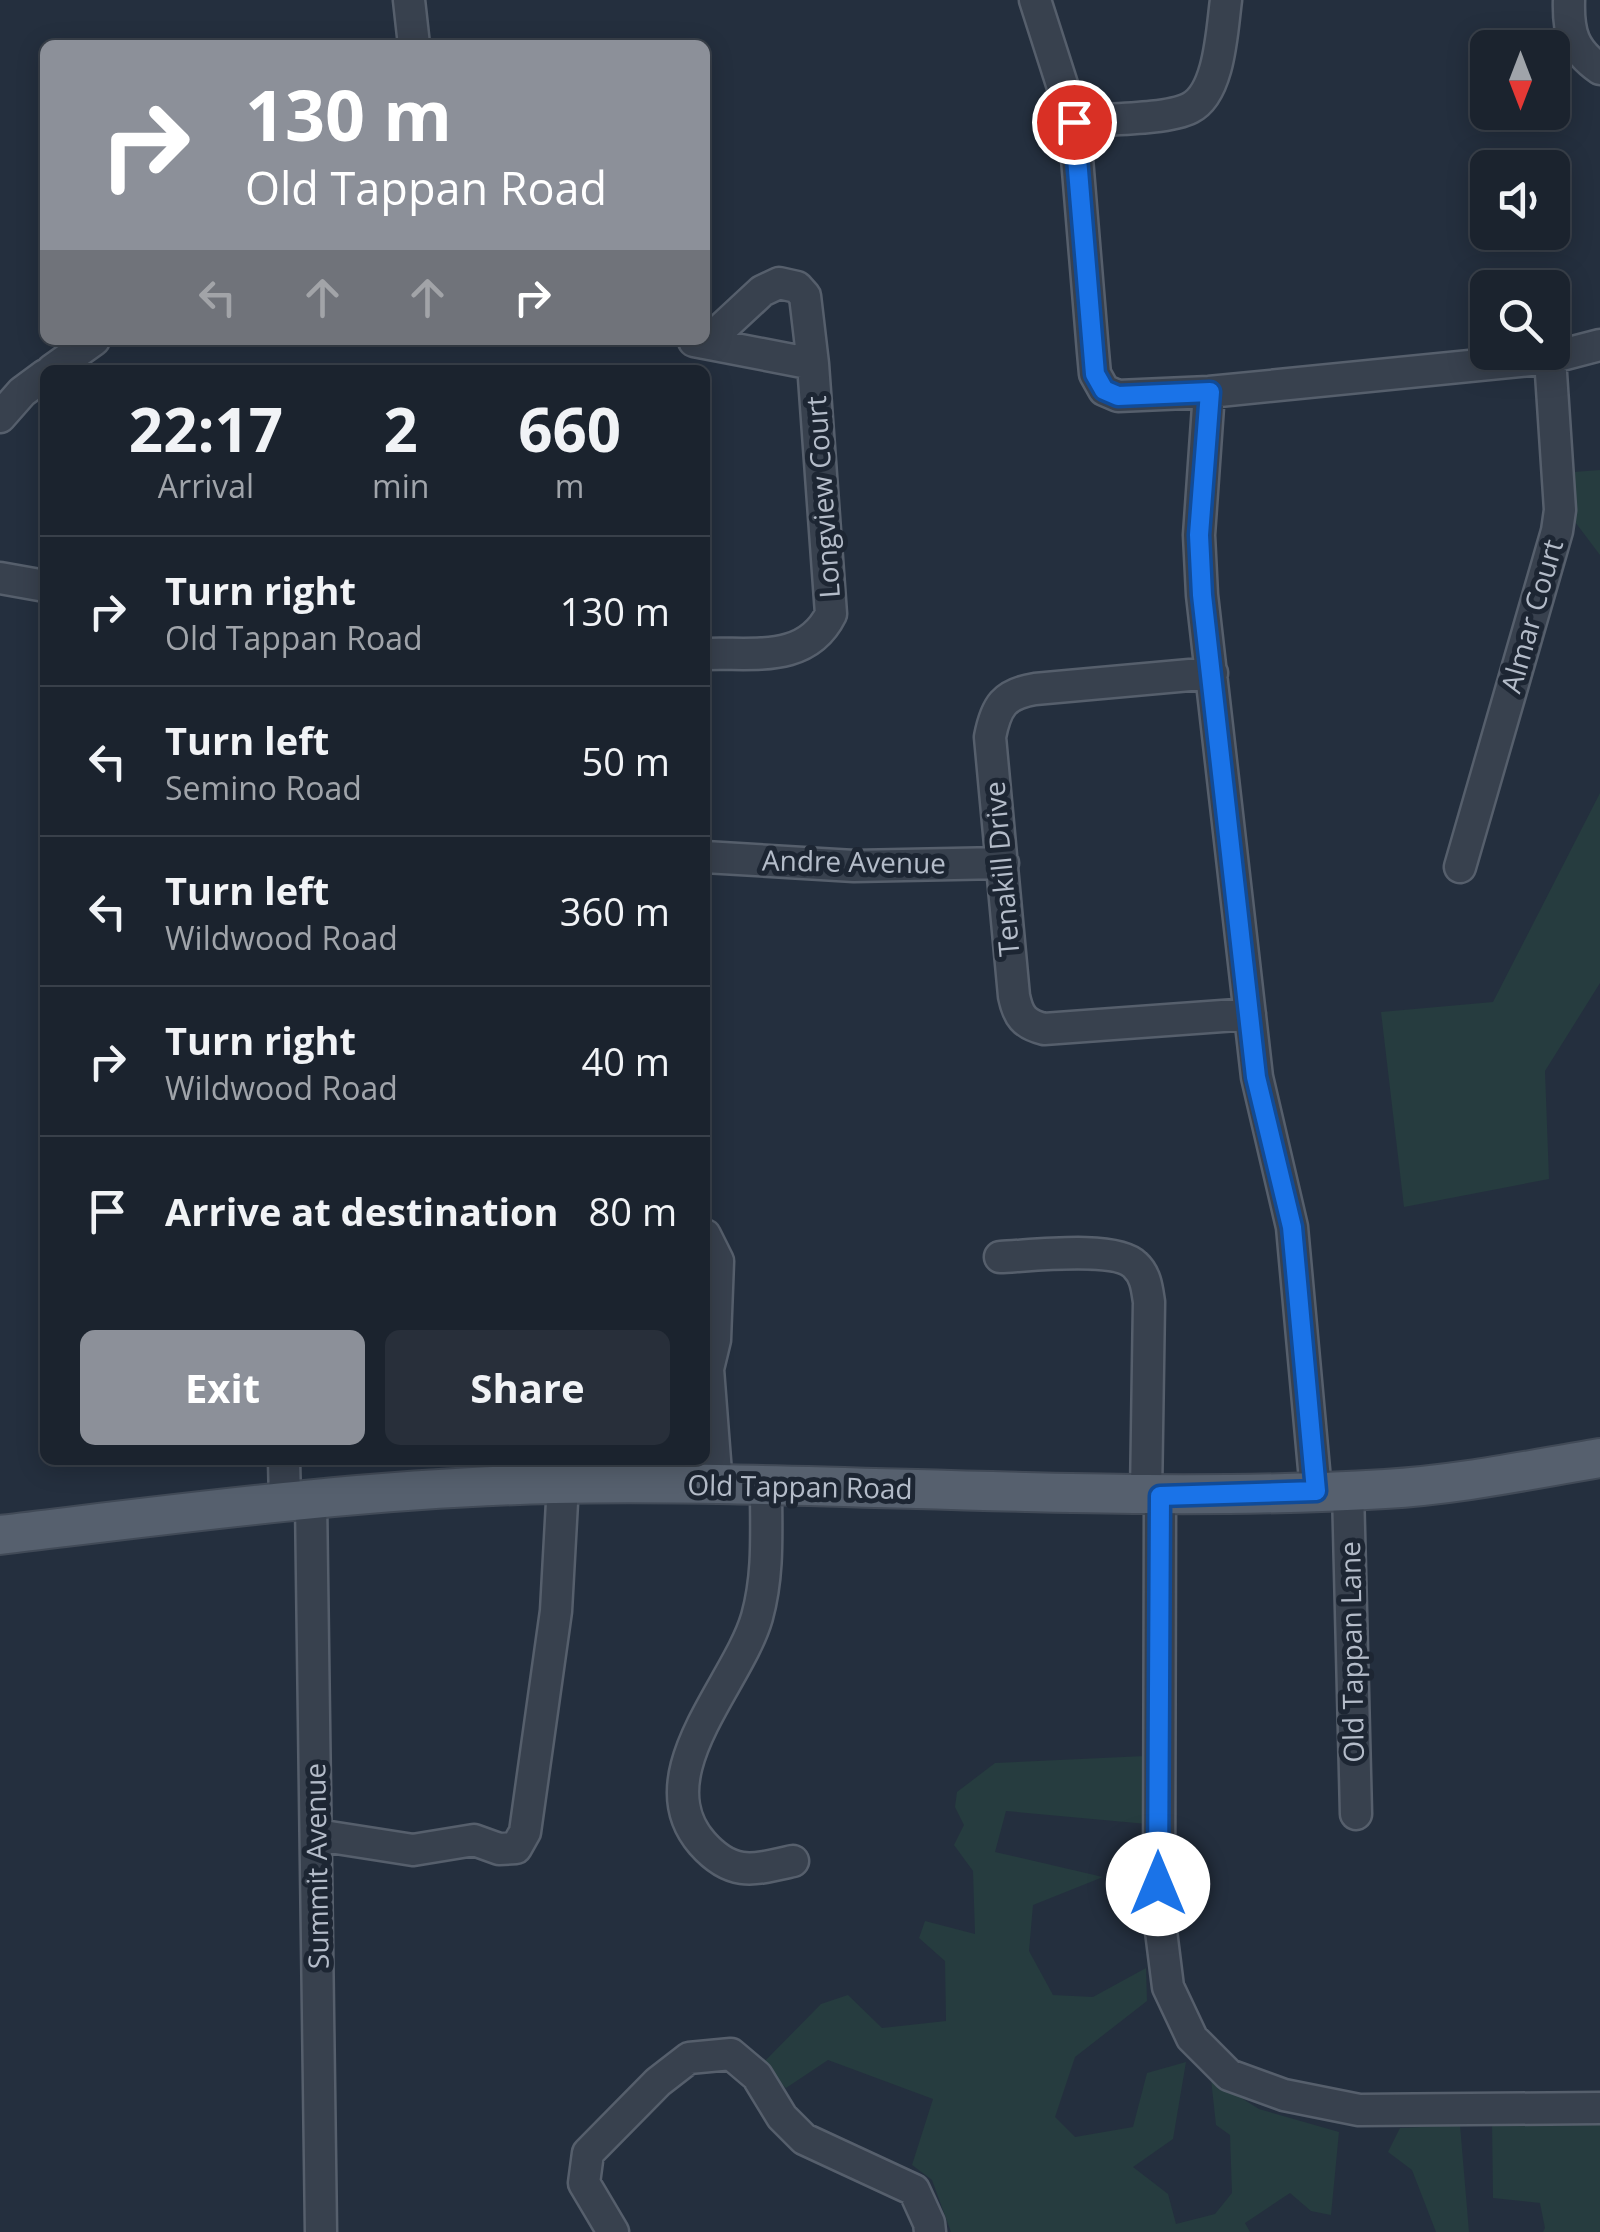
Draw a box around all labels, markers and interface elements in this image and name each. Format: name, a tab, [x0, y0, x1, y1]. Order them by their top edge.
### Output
north arrow	[1470, 30, 1570, 130]
map controls	[1470, 30, 1570, 370]
text: 130 m	[245, 66, 452, 162]
icon: right	[80, 80, 210, 210]
pin	[1032, 80, 1117, 165]
icon: arrive	[1047, 95, 1102, 150]
button: sound	[1470, 150, 1570, 250]
text: Old Tappan Road	[245, 157, 607, 218]
icon: left	[190, 270, 245, 325]
icon: ahead	[295, 270, 350, 325]
icon: ahead	[400, 270, 455, 325]
icon: right	[505, 270, 560, 325]
button: search	[1470, 270, 1570, 370]
text: 22:17	[129, 388, 283, 470]
text: 2	[384, 388, 418, 470]
text: 660	[518, 388, 621, 470]
street label: Longview Court	[796, 395, 848, 599]
text: Arrival	[158, 464, 254, 507]
text: min	[372, 464, 429, 507]
text: m	[555, 464, 584, 507]
street label: Almar Court	[1491, 535, 1571, 697]
text: Turn right	[165, 564, 356, 616]
icon: right	[80, 584, 135, 639]
text: 130 m	[560, 585, 670, 637]
text: Old Tappan Road	[165, 616, 423, 659]
text: Turn left	[165, 714, 329, 766]
icon: left	[80, 734, 135, 789]
text: 50 m	[581, 735, 670, 787]
text: Semino Road	[165, 766, 362, 809]
street label: Tenakill Drive	[974, 780, 1028, 958]
street label: Andre Avenue	[762, 840, 946, 882]
text: Turn left	[165, 864, 329, 916]
icon: left	[80, 884, 135, 939]
text: 360 m	[560, 885, 670, 937]
text: Wildwood Road	[165, 916, 398, 959]
text: Turn right	[165, 1014, 356, 1066]
icon: right	[80, 1034, 135, 1089]
text: 40 m	[581, 1035, 670, 1087]
text: Wildwood Road	[165, 1066, 398, 1109]
icon: arrive	[80, 1184, 135, 1239]
text: Arrive at destination	[165, 1185, 559, 1237]
text: 80 m	[589, 1185, 677, 1237]
button: Exit	[80, 1330, 365, 1445]
button: Share	[385, 1330, 670, 1445]
street label: Old Tappan Road	[687, 1465, 913, 1507]
street label: Old Tappan Lane	[1330, 1541, 1372, 1763]
street label: Summit Avenue	[295, 1763, 337, 1969]
position arrow	[1106, 1832, 1210, 1936]

